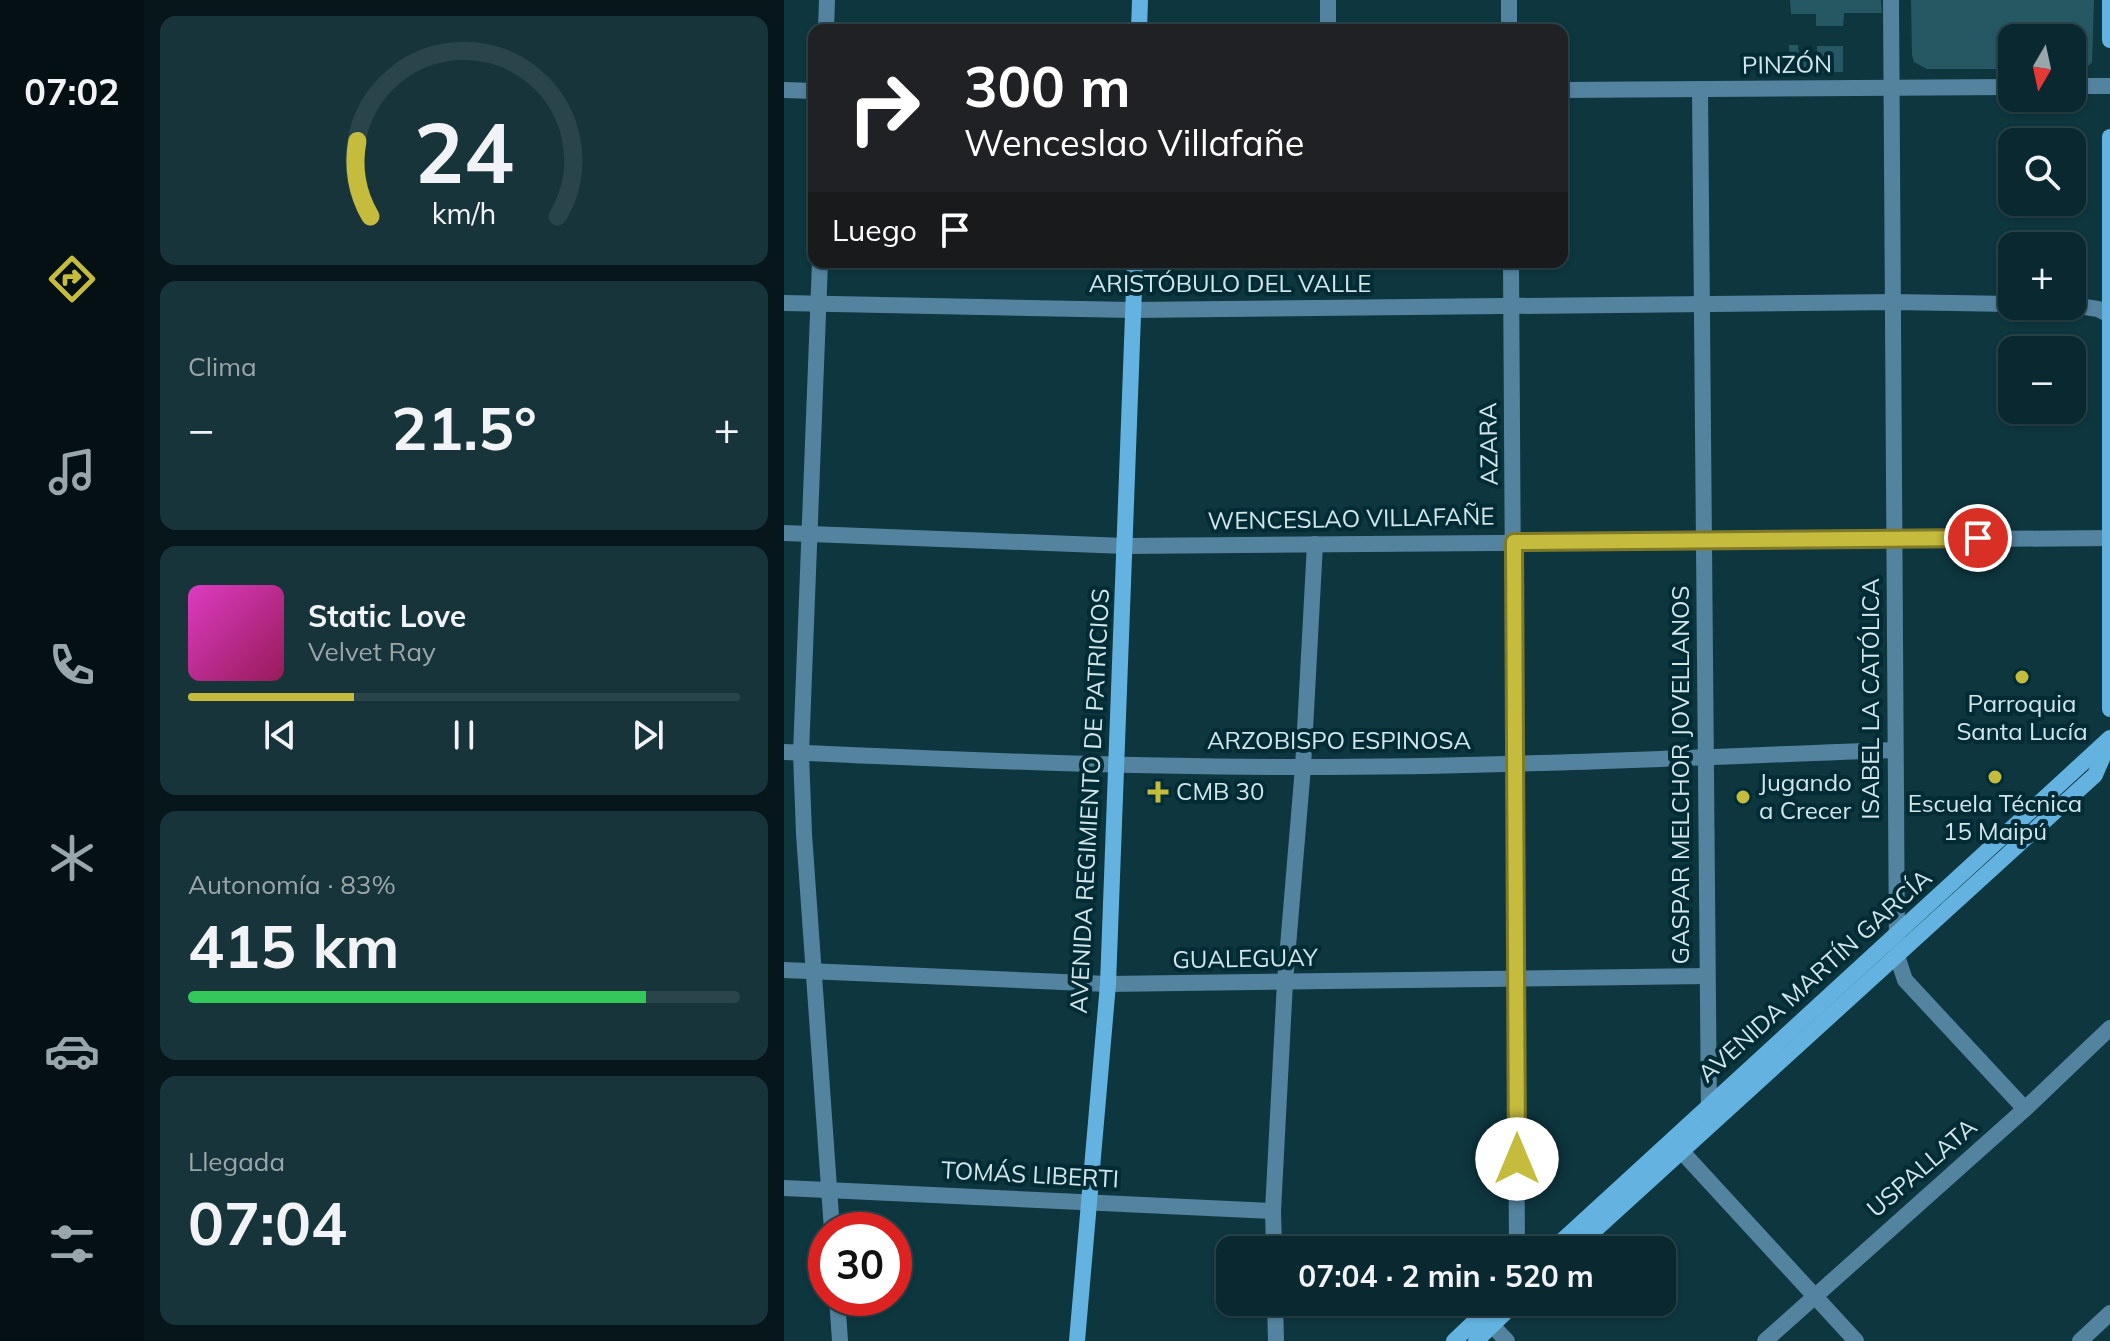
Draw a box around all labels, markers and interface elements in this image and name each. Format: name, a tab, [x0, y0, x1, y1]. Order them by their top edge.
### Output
north arrow	[1998, 24, 2086, 112]
map controls	[1998, 24, 2086, 424]
street label: PINZÓN	[1742, 48, 1832, 80]
text: 300 m	[964, 51, 1131, 121]
icon: right	[832, 56, 936, 160]
text: 07:02	[24, 69, 120, 114]
text: 24	[414, 98, 514, 203]
text: Wenceslao Villafañe	[964, 120, 1304, 165]
button: search	[1998, 128, 2086, 216]
text: km/h	[432, 195, 496, 231]
icon: arrive	[933, 208, 977, 252]
text: Luego	[832, 211, 917, 249]
button: +	[1998, 232, 2086, 320]
icon: directions	[44, 251, 100, 307]
street label: ARISTÓBULO DEL VALLE	[1089, 268, 1371, 298]
button: −	[1998, 336, 2086, 424]
text: Clima	[188, 350, 257, 383]
text: 21.5°	[391, 390, 537, 465]
text: −	[188, 401, 214, 456]
text: +	[714, 401, 740, 456]
street label: AZARA	[1472, 402, 1504, 486]
icon: music	[44, 444, 100, 500]
street label: WENCESLAO VILLAFAÑE	[1207, 501, 1495, 536]
pin	[1944, 504, 2012, 572]
icon: arrive	[1956, 516, 2000, 560]
street label: ISABEL LA CATÓLICA	[1855, 578, 1885, 820]
street label: GASPAR MELCHOR JOVELLANOS	[1665, 585, 1695, 965]
street label: AVENIDA REGIMIENTO DE PATRICIOS	[1063, 588, 1115, 1014]
text: Static Love	[308, 597, 466, 635]
text: Velvet Ray	[308, 635, 436, 668]
icon: phone	[44, 637, 100, 693]
marker: Parroquia Santa Lucía	[2013, 668, 2031, 686]
place label: Parroquia Santa Lucía	[1956, 688, 2088, 746]
icon: previous	[258, 713, 302, 757]
icon: pause	[442, 713, 486, 757]
icon: next	[626, 713, 670, 757]
street label: ARZOBISPO ESPINOSA	[1207, 725, 1471, 755]
place label: Jugando a Crecer	[1759, 767, 1852, 825]
marker: Escuela Técnica 15 Maipú	[1986, 768, 2004, 786]
place label: CMB 30	[1176, 776, 1264, 806]
marker: CMB 30	[1147, 781, 1169, 803]
marker: Jugando a Crecer	[1734, 788, 1752, 806]
place label: Escuela Técnica 15 Maipú	[1908, 788, 2082, 846]
icon: climate	[44, 830, 100, 886]
street label: AVENIDA MARTÍN GARCÍA	[1691, 862, 1938, 1088]
text: Autonomía · 83%	[188, 868, 396, 901]
text: 415 km	[188, 908, 400, 983]
street label: GUALEGUAY	[1172, 942, 1318, 974]
icon: car	[44, 1023, 100, 1079]
street label: USPALLATA	[1860, 1111, 1983, 1223]
position arrow	[1475, 1117, 1559, 1201]
text: Llegada	[188, 1145, 285, 1178]
street label: TOMÁS LIBERTI	[940, 1154, 1120, 1194]
text: 07:04	[188, 1185, 347, 1260]
speed limit sign: 30	[808, 1212, 912, 1316]
icon: filters	[44, 1216, 100, 1272]
text: 07:04 · 2 min · 520 m	[1298, 1257, 1594, 1295]

